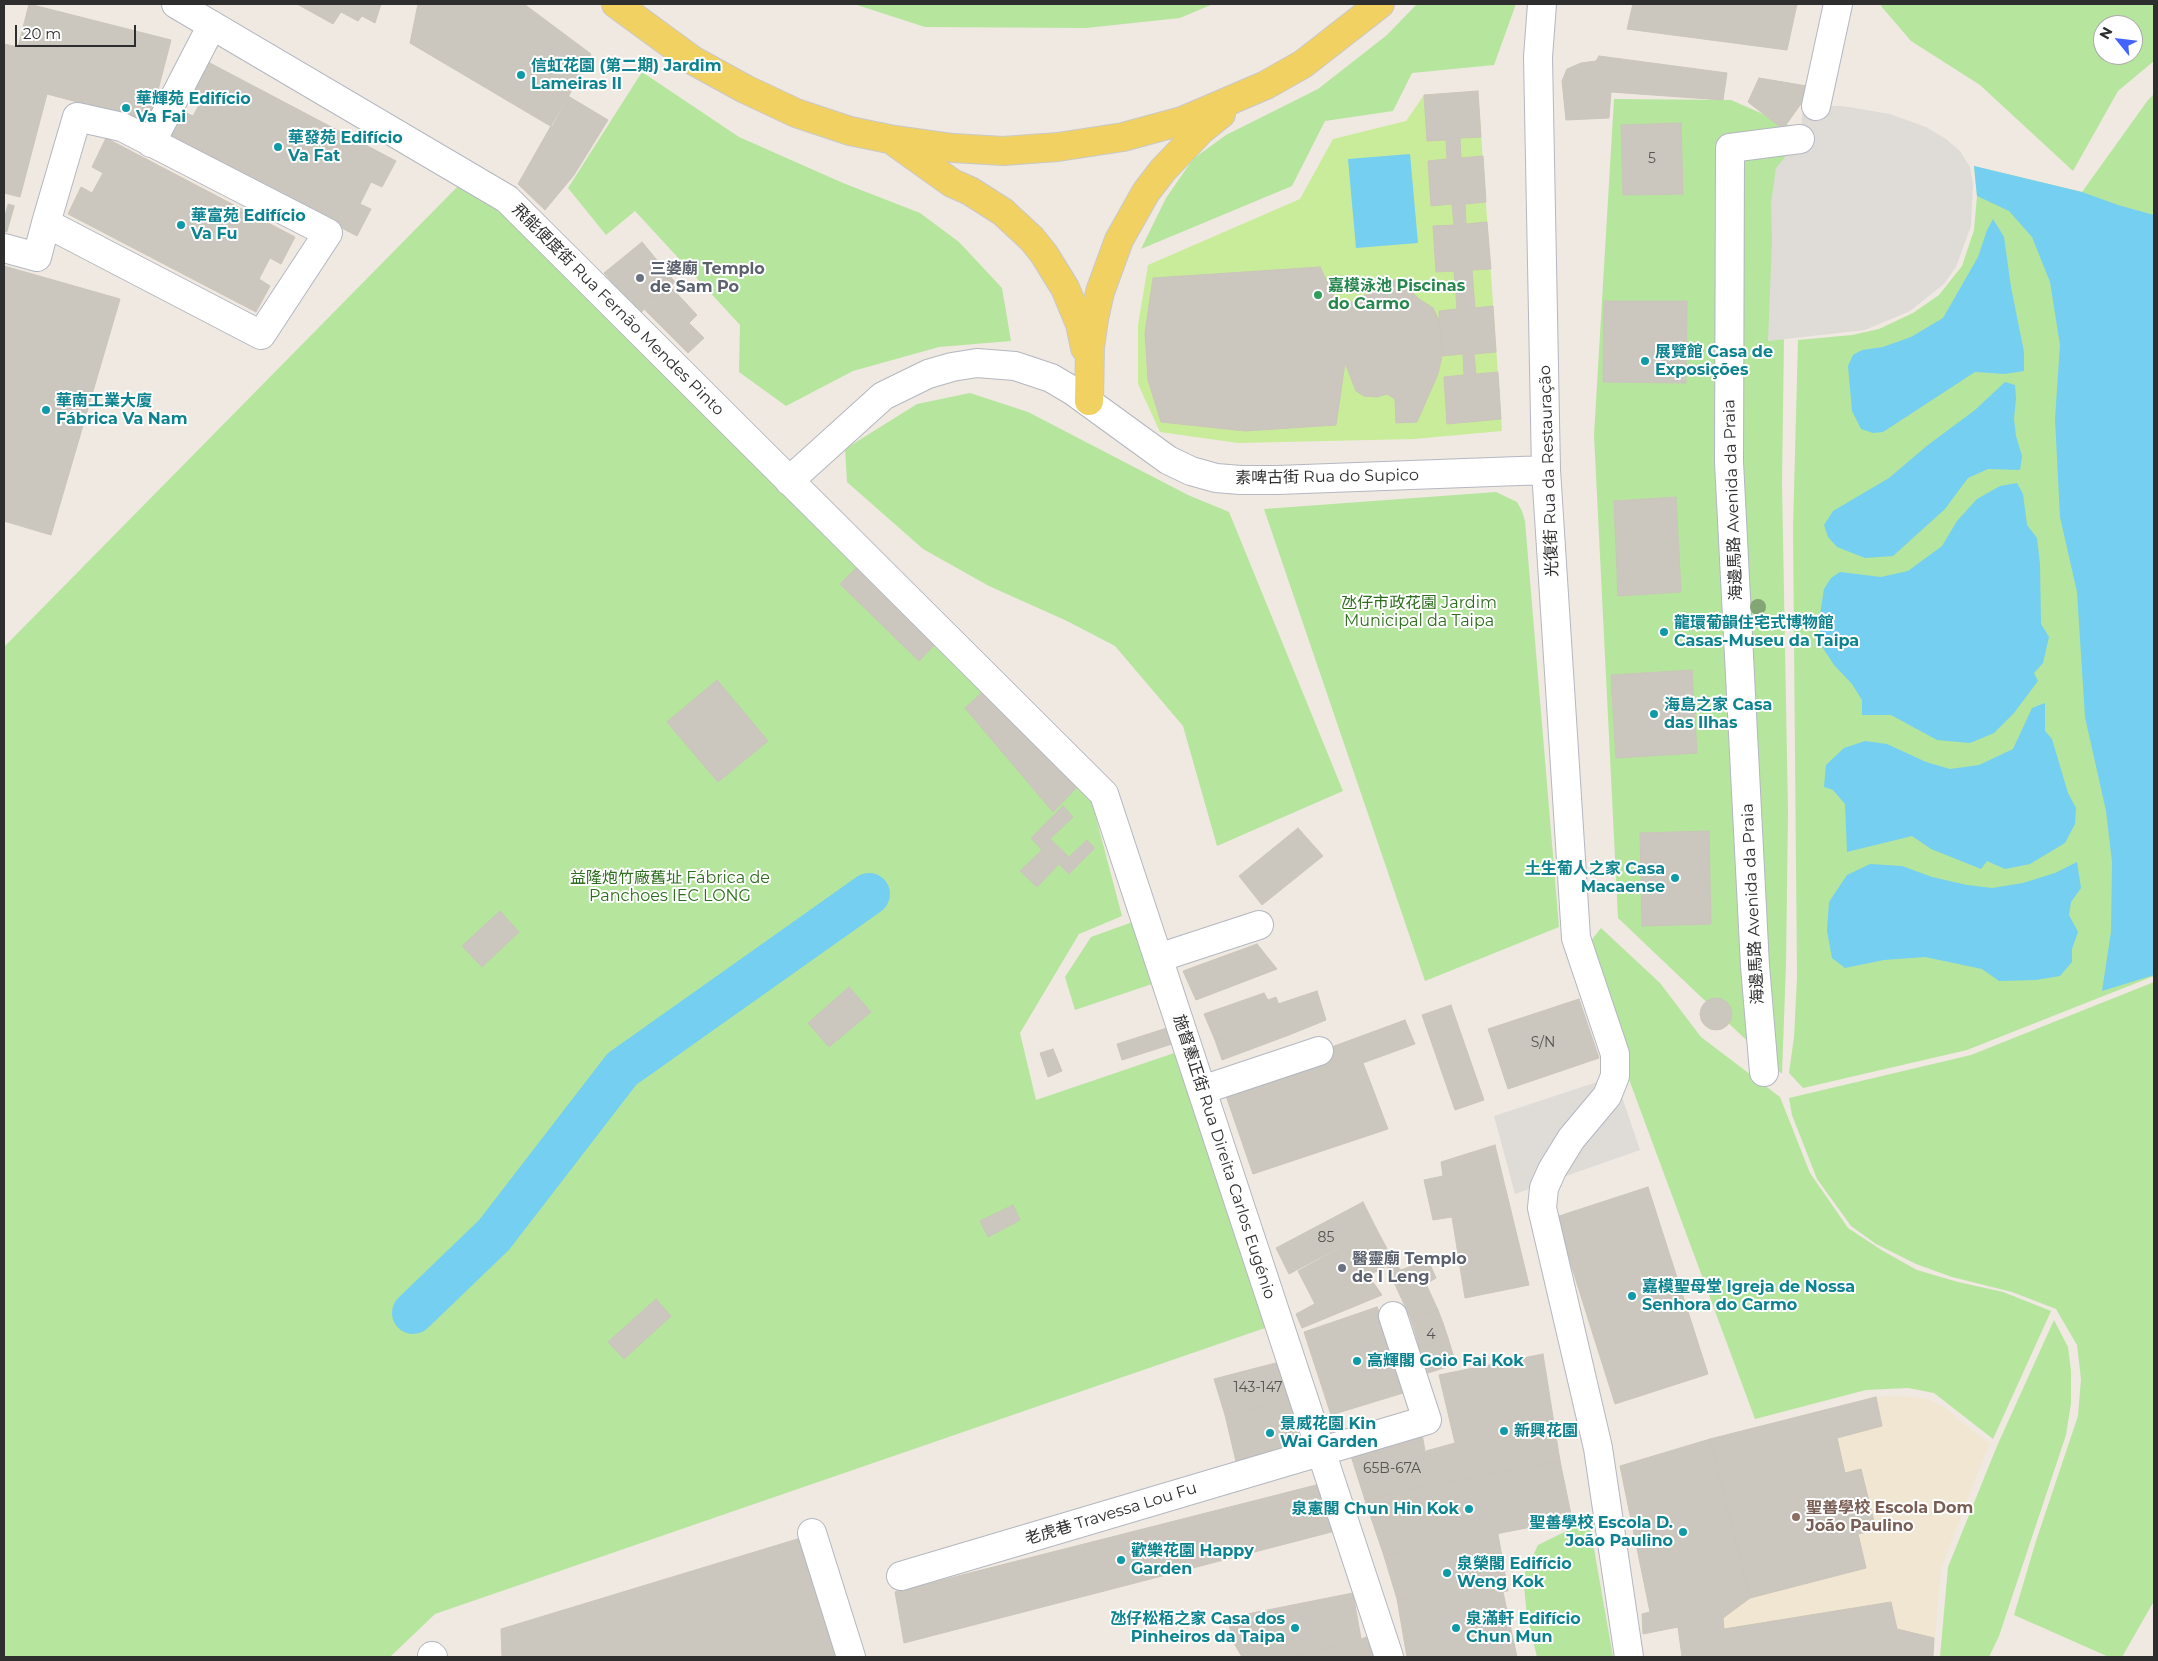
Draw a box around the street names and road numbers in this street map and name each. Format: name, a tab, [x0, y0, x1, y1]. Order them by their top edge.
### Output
street label: 飛能便度街 Rua Fernão Mendes Pinto	[508, 200, 728, 420]
street label: 光復街 Rua da Restauração	[1536, 365, 1562, 577]
street label: 海邊馬路 Avenida da Praia	[1720, 399, 1746, 601]
street label: 素啤古街 Rua do Supico	[1235, 466, 1419, 488]
street label: 海邊馬路 Avenida da Praia	[1738, 803, 1768, 1005]
street label: 施督憲正街 Rua Direita Carlos Eugénio	[1169, 1012, 1279, 1302]
street label: 老虎巷 Travessa Lou Fu	[1023, 1479, 1199, 1549]

